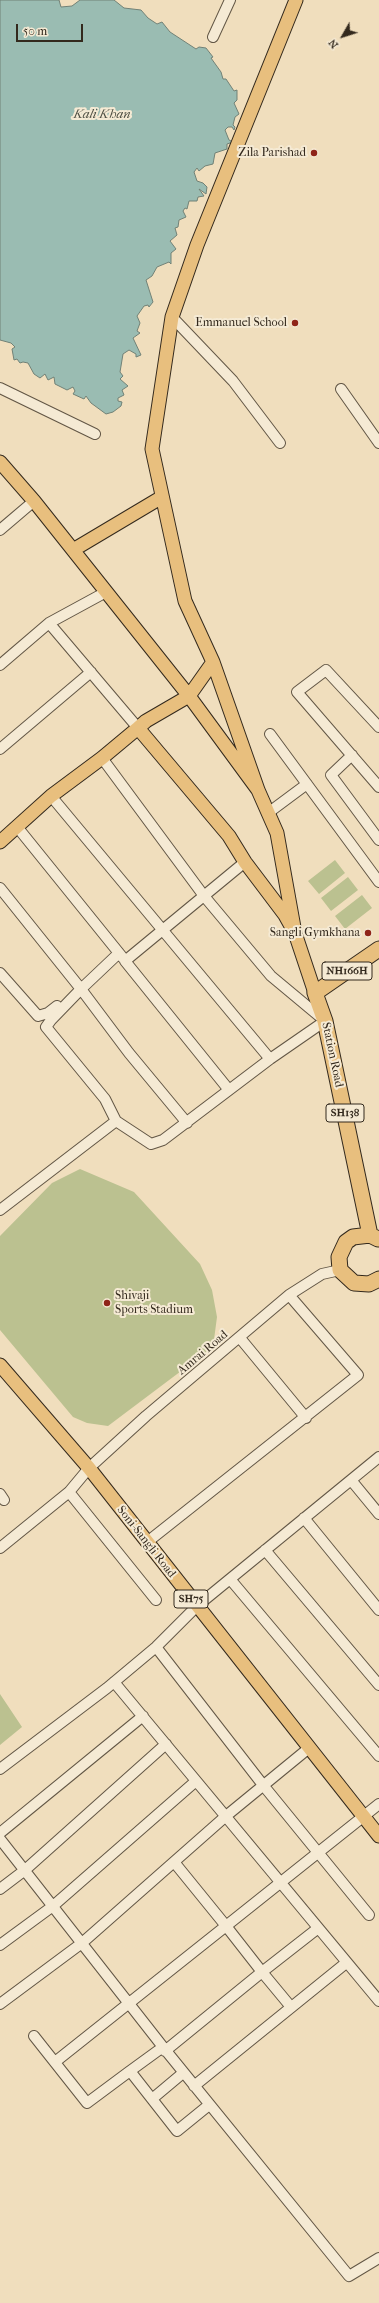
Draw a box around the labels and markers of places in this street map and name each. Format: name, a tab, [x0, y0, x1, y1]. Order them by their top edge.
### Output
place label: Zila Parishad	[238, 146, 306, 160]
marker: Zila Parishad	[309, 148, 319, 158]
place label: Emmanuel School	[195, 316, 287, 330]
marker: Emmanuel School	[290, 318, 300, 328]
place label: Sangli Gymkhana	[270, 926, 360, 940]
marker: Sangli Gymkhana	[363, 928, 373, 938]
place label: Shivaji Sports Stadium	[115, 1289, 193, 1317]
marker: Shivaji Sports Stadium	[102, 1298, 112, 1308]

